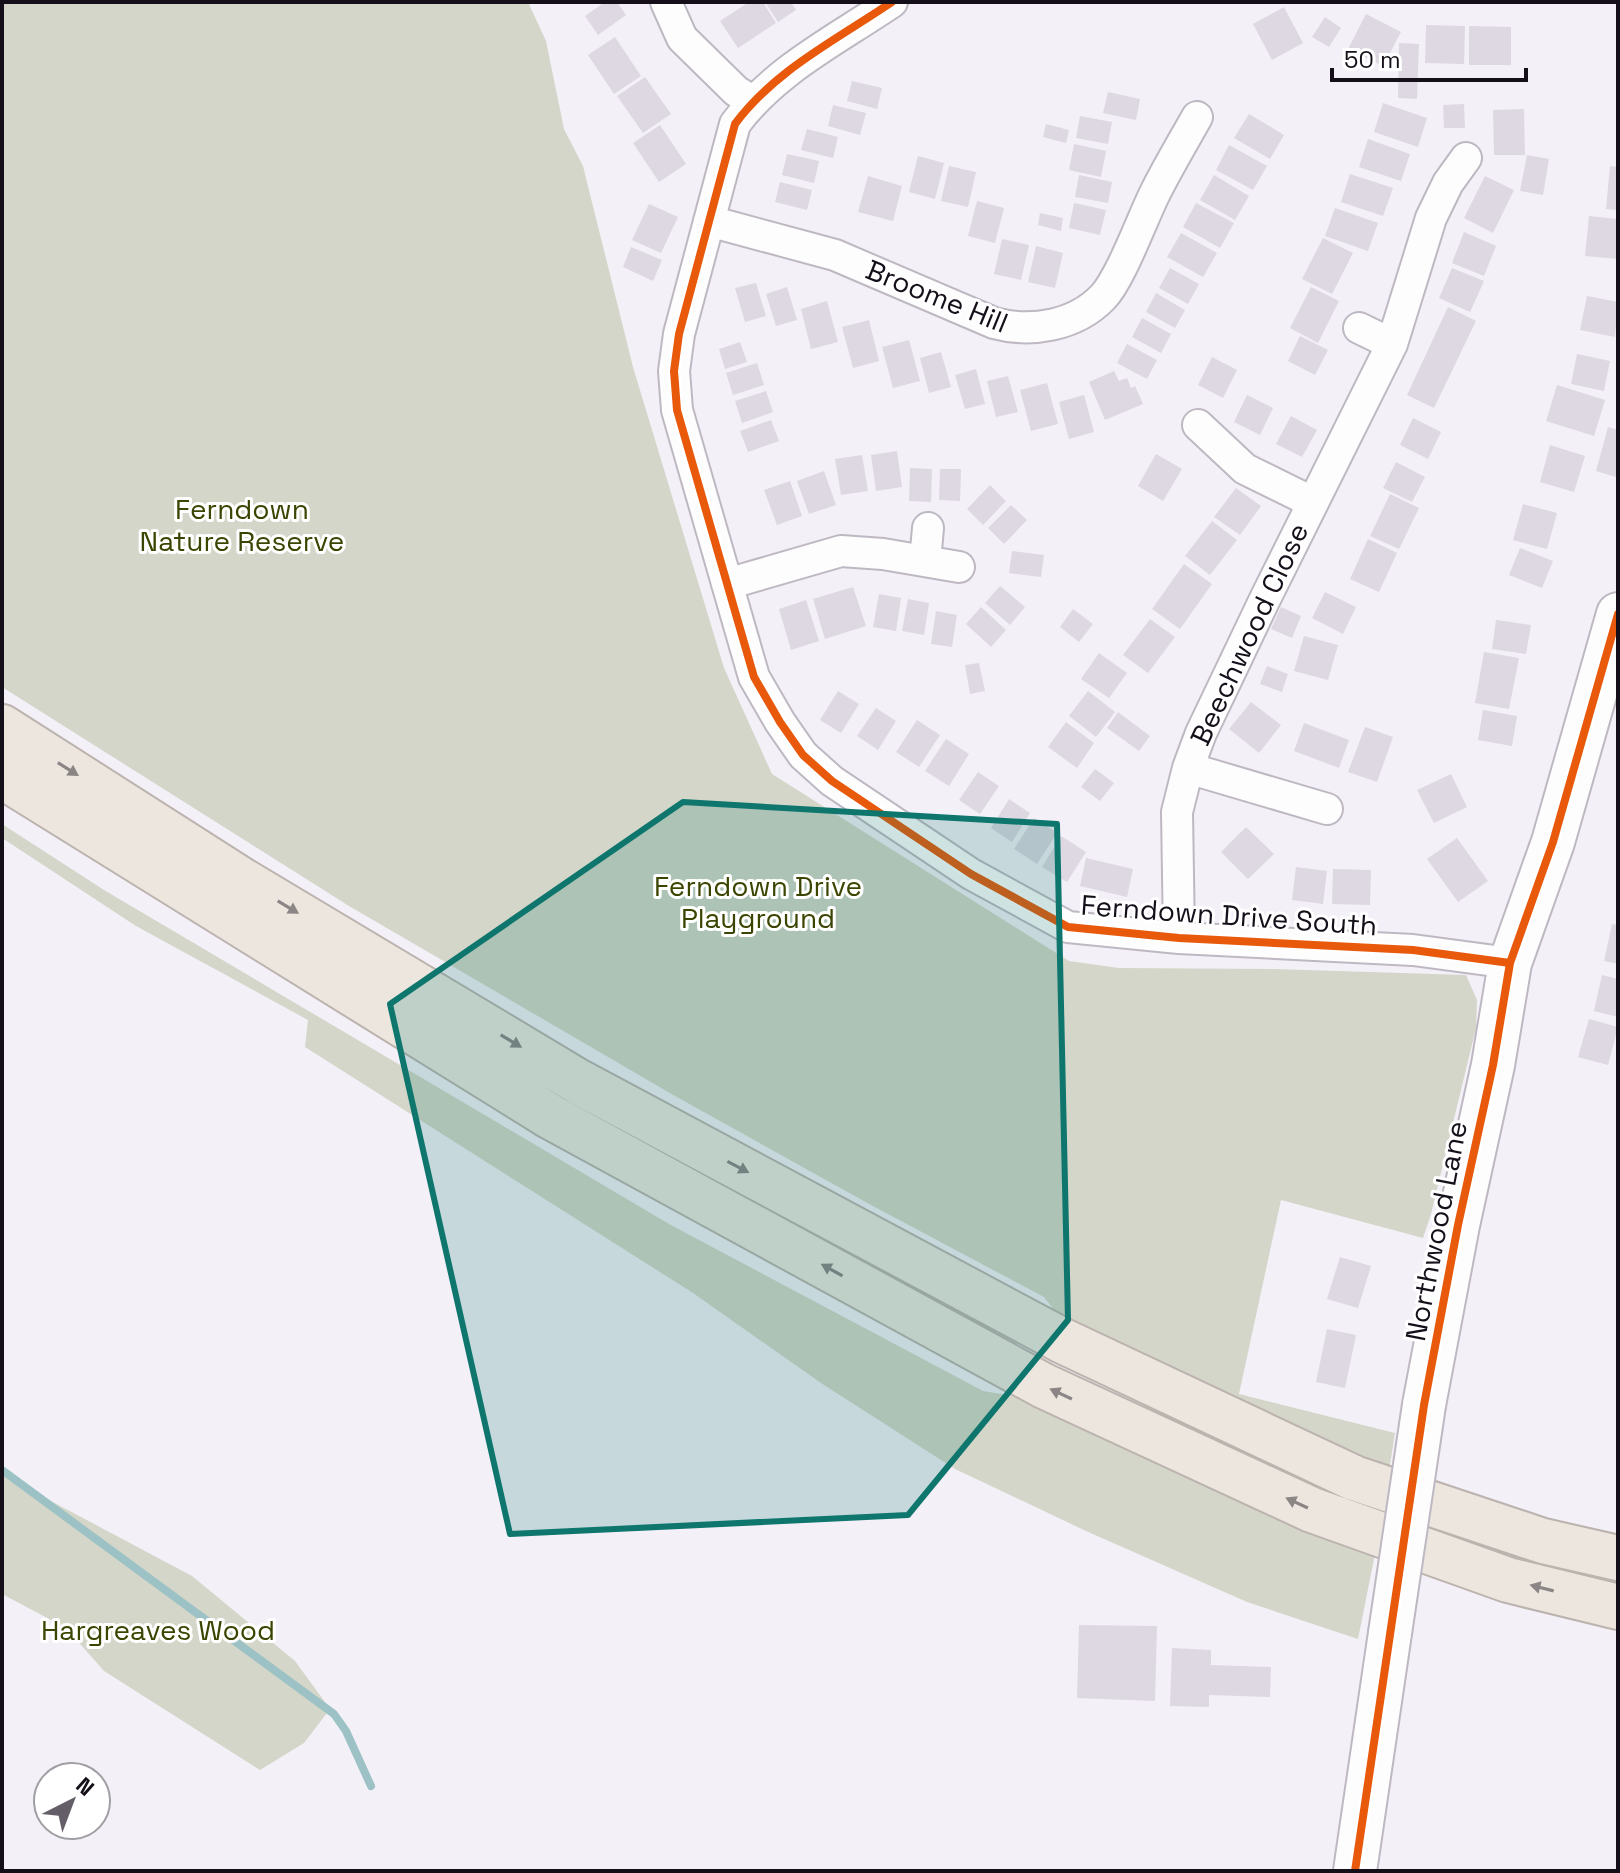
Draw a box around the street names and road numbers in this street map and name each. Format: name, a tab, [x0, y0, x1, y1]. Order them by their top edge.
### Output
street label: Broome Hill	[861, 251, 1013, 341]
street label: Beechwood Close	[1182, 517, 1316, 751]
street label: Ferndown Drive South	[1080, 887, 1378, 943]
street label: Northwood Lane	[1397, 1118, 1475, 1344]

